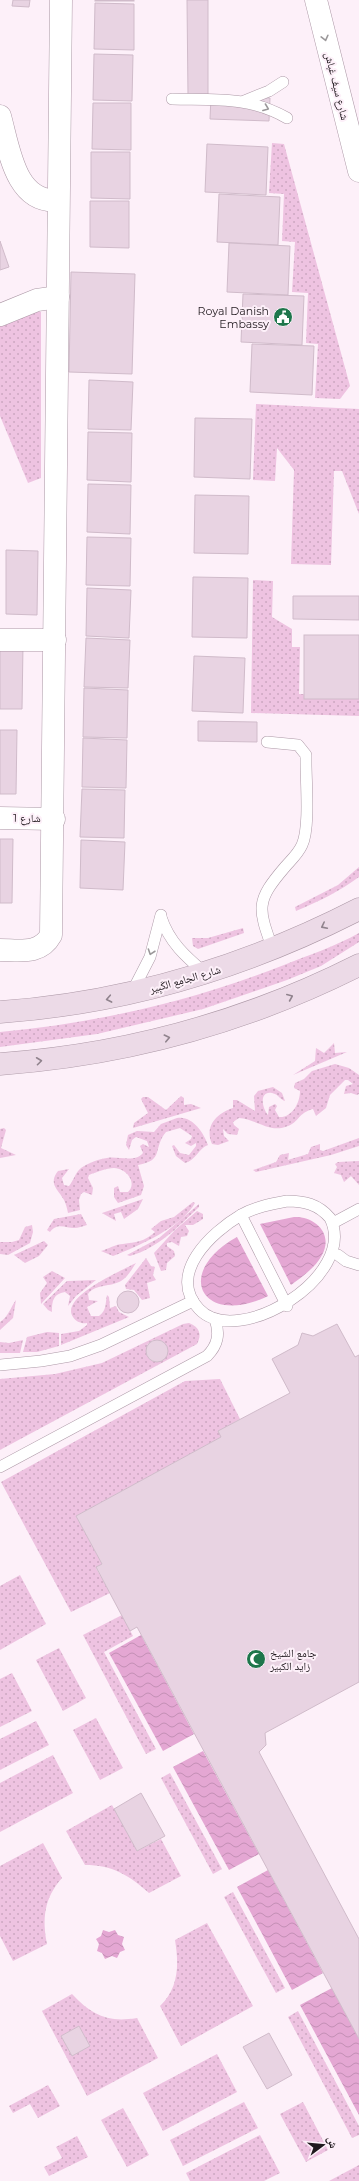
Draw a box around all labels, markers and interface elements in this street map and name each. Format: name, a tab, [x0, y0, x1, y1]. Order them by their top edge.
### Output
one-way arrow	[320, 35, 328, 41]
street label: شارع سيف غباش	[322, 51, 352, 121]
one-way arrow	[263, 103, 270, 111]
place label: Royal Danish Embassy	[197, 304, 269, 331]
public building icon: Royal Danish Embassy	[272, 306, 294, 328]
street label: شارع 1	[13, 811, 41, 825]
one-way arrow	[321, 922, 329, 929]
one-way arrow	[147, 949, 156, 956]
street label: شارع الجامِع الكَبِير	[147, 962, 223, 997]
one-way arrow	[106, 994, 112, 1002]
one-way arrow	[286, 994, 293, 1002]
one-way arrow	[163, 1034, 170, 1042]
one-way arrow	[36, 1057, 42, 1066]
place label: جامع الشيخ زايد الكبير	[269, 1646, 316, 1673]
mosque icon: جامع الشيخ زايد الكبير	[245, 1648, 267, 1670]
north arrow	[303, 2125, 343, 2165]
text: ش	[323, 2135, 341, 2150]

